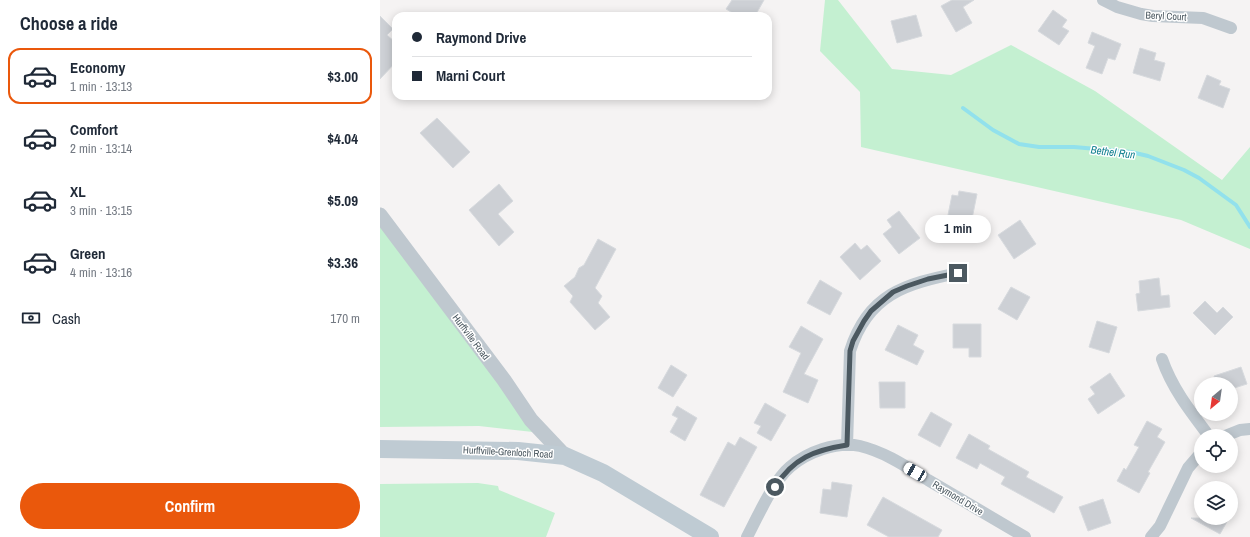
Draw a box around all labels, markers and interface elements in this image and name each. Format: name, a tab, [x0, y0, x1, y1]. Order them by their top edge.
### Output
street label: Beryl Court	[1145, 8, 1188, 24]
text: Choose a ride	[20, 11, 118, 36]
text: Raymond Drive	[436, 27, 526, 48]
text: Economy	[70, 57, 125, 78]
icon: car	[22, 58, 58, 94]
text: Marni Court	[436, 65, 505, 86]
text: $3.00	[327, 66, 358, 87]
text: 1 min · 13:13	[70, 78, 132, 95]
text: Comfort	[70, 119, 118, 140]
icon: car	[22, 120, 58, 156]
text: $4.04	[327, 128, 358, 149]
text: 2 min · 13:14	[70, 140, 132, 157]
water label: Bethel Run	[1090, 142, 1136, 162]
text: XL	[70, 181, 86, 202]
icon: car	[22, 182, 58, 218]
text: $5.09	[327, 190, 358, 211]
text: 3 min · 13:15	[70, 202, 132, 219]
callout: 1 min	[925, 215, 991, 243]
text: 1 min	[944, 220, 972, 237]
text: Green	[70, 243, 106, 264]
icon: car	[22, 244, 58, 280]
text: $3.36	[327, 252, 358, 273]
text: 4 min · 13:16	[70, 264, 132, 281]
route end	[949, 264, 967, 282]
icon: cash	[20, 307, 42, 329]
text: Cash	[52, 308, 81, 329]
text: 170 m	[330, 310, 360, 327]
street label: Hurffville Road	[450, 311, 492, 363]
north arrow	[1194, 377, 1238, 421]
map controls	[1194, 377, 1238, 525]
button: locate	[1194, 429, 1238, 473]
street label: Hurffville-Grenloch Road	[463, 443, 553, 461]
car	[902, 461, 928, 483]
route start	[766, 478, 784, 496]
street label: Raymond Drive	[930, 478, 986, 518]
button: layers	[1194, 481, 1238, 525]
button: Confirm	[20, 483, 360, 529]

